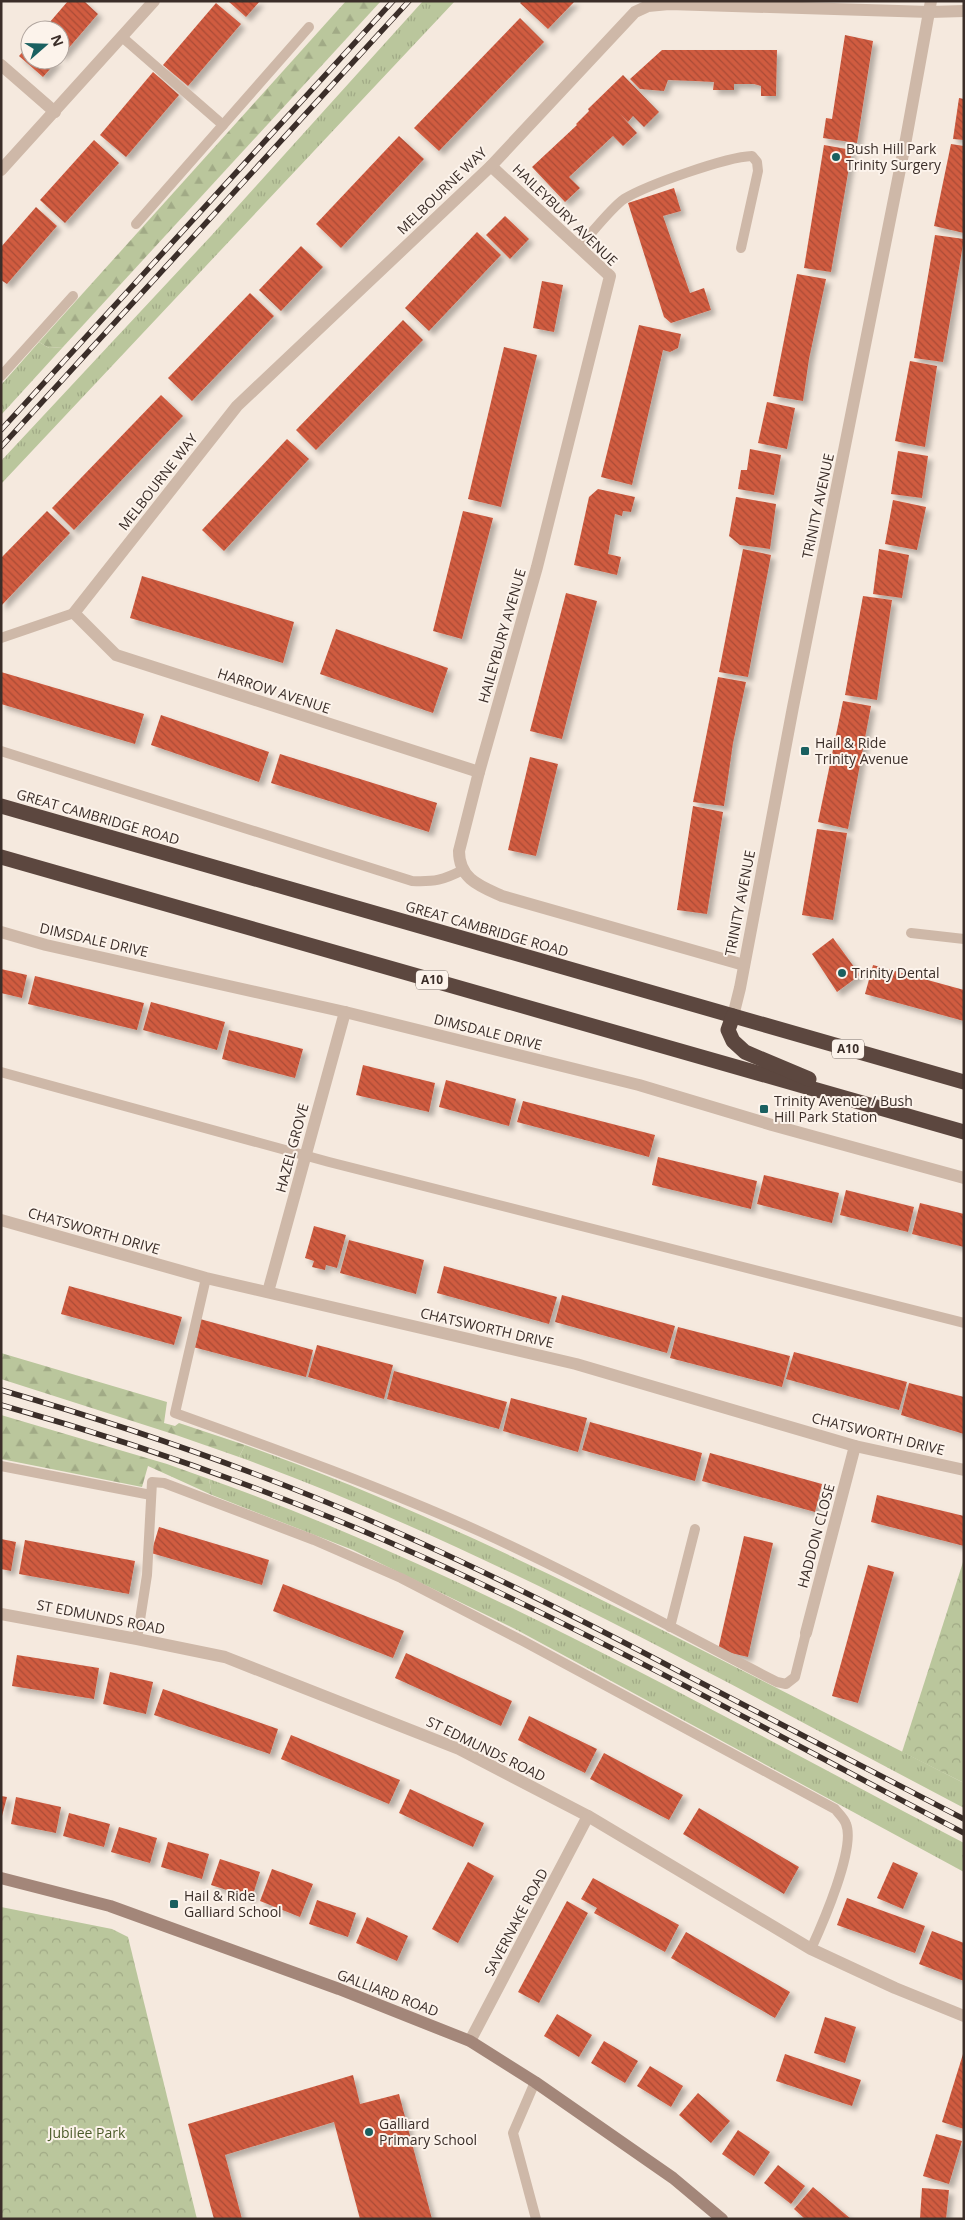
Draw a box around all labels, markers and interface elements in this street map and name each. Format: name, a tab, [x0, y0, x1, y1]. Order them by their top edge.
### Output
north arrow	[20, 20, 70, 70]
text: N	[47, 32, 69, 49]
place label: Bush Hill Park Trinity Surgery	[846, 139, 942, 174]
street label: MELBOURNE WAY	[393, 143, 491, 238]
marker: Bush Hill Park Trinity Surgery	[830, 151, 842, 163]
street label: HAILEYBURY AVENUE	[509, 160, 622, 270]
street label: MELBOURNE WAY	[114, 429, 202, 534]
street label: TRINITY AVENUE	[797, 451, 838, 560]
street label: HAILEYBURY AVENUE	[473, 567, 530, 705]
street label: HARROW AVENUE	[215, 663, 333, 718]
place label: Hail & Ride Trinity Avenue	[815, 733, 909, 768]
marker: Hail & Ride Trinity Avenue	[799, 745, 811, 757]
street label: GREAT CAMBRIDGE ROAD	[14, 784, 182, 849]
street label: TRINITY AVENUE	[720, 848, 759, 957]
street label: GREAT CAMBRIDGE ROAD	[403, 896, 571, 961]
street label: DIMSDALE DRIVE	[38, 918, 150, 961]
place label: Trinity Dental	[852, 963, 940, 982]
marker: Trinity Dental	[836, 967, 848, 979]
road number: A10	[416, 970, 448, 990]
street label: DIMSDALE DRIVE	[432, 1009, 544, 1054]
road number: A10	[832, 1040, 864, 1058]
place label: Trinity Avenue / Bush Hill Park Station	[774, 1091, 913, 1126]
street label: HAZEL GROVE	[270, 1101, 313, 1195]
marker: Trinity Avenue / Bush Hill Park Station	[758, 1103, 770, 1115]
street label: CHATSWORTH DRIVE	[26, 1203, 162, 1258]
street label: CHATSWORTH DRIVE	[419, 1303, 556, 1352]
street label: CHATSWORTH DRIVE	[810, 1408, 947, 1459]
street label: HADDON CLOSE	[792, 1482, 839, 1590]
street label: ST EDMUNDS ROAD	[35, 1595, 167, 1638]
street label: ST EDMUNDS ROAD	[423, 1711, 549, 1786]
street label: SAVERNAKE ROAD	[479, 1865, 552, 1979]
place label: Hail & Ride Galliard School	[184, 1886, 282, 1921]
marker: Hail & Ride Galliard School	[168, 1898, 180, 1910]
street label: GALLIARD ROAD	[335, 1964, 442, 2021]
place label: Galliard Primary School	[379, 2114, 477, 2149]
park label: Jubilee Park	[47, 2123, 126, 2142]
marker: Galliard Primary School	[363, 2126, 375, 2138]

